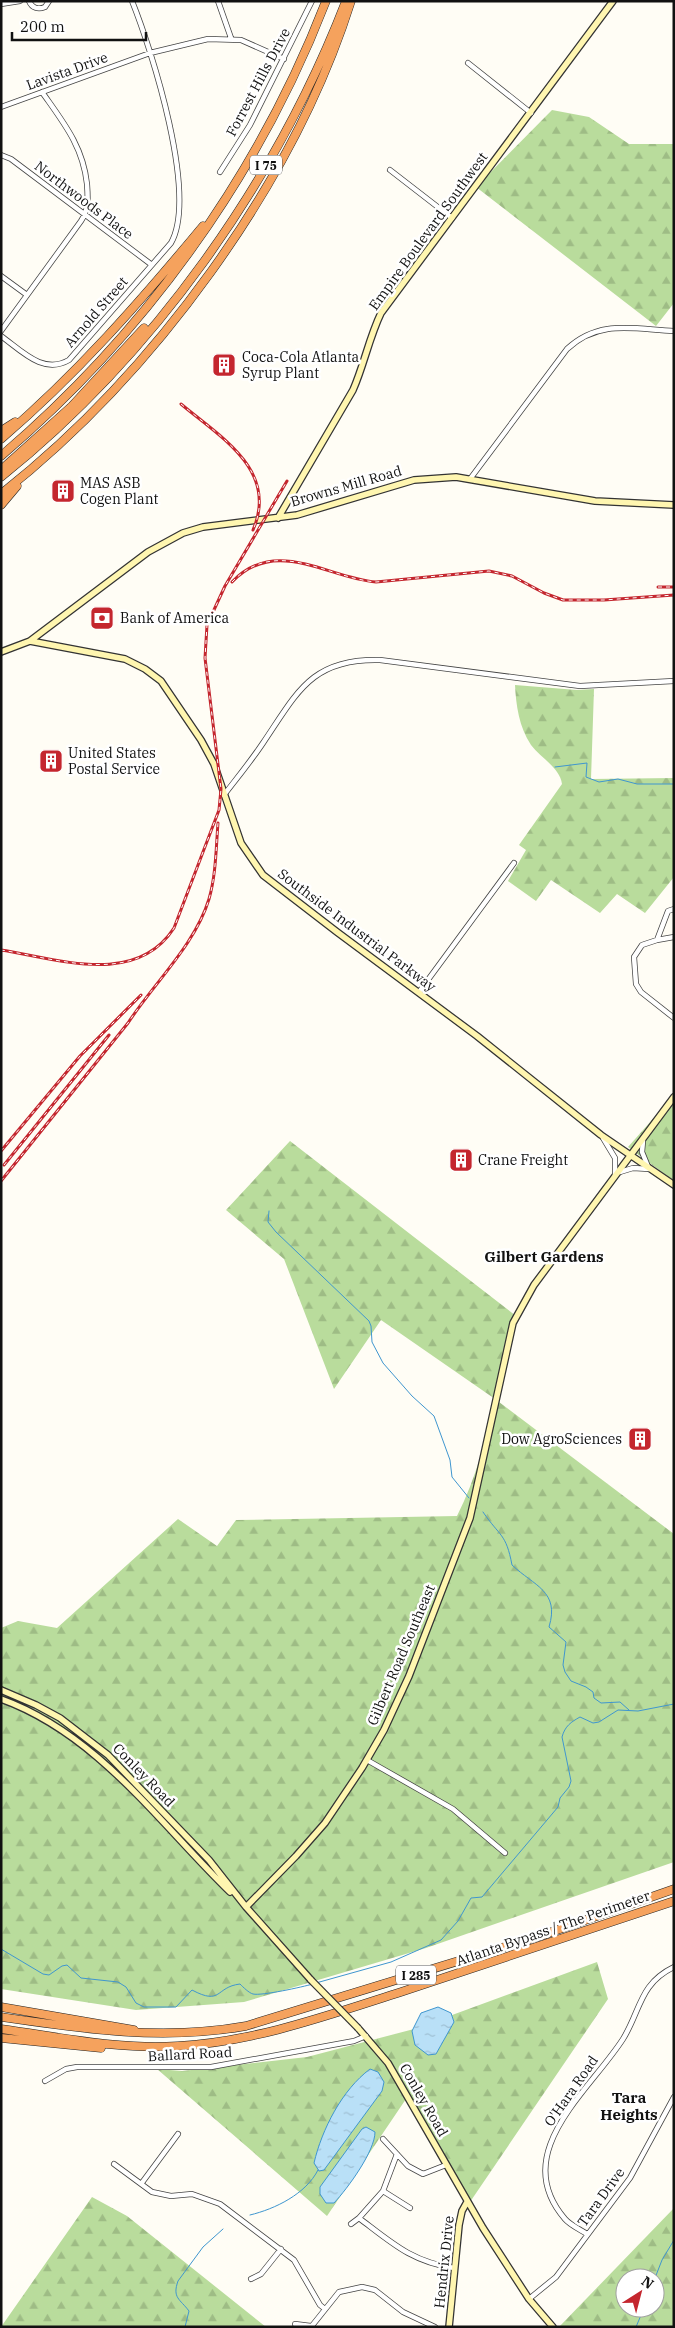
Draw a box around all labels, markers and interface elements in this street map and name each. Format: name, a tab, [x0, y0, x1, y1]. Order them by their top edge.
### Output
scale bar	[12, 10, 146, 42]
text: 200 m	[20, 17, 65, 36]
street label: Forrest Hills Drive	[222, 25, 294, 139]
street label: Lavista Drive	[24, 48, 110, 94]
street label: Empire Boulevard Southwest	[365, 148, 491, 314]
road number: I 75	[250, 156, 282, 174]
street label: Northwoods Place	[31, 157, 137, 243]
street label: Arnold Street	[60, 273, 132, 351]
place label: Coca-Cola Atlanta Syrup Plant	[242, 348, 360, 382]
building icon: Coca-Cola Atlanta Syrup Plant	[211, 352, 237, 378]
street label: Browns Mill Road	[288, 461, 404, 510]
place label: MAS ASB Cogen Plant	[80, 474, 159, 508]
building icon: MAS ASB Cogen Plant	[50, 478, 76, 504]
bank icon: Bank of America	[89, 605, 115, 631]
place label: Bank of America	[120, 609, 229, 627]
place label: United States Postal Service	[68, 744, 160, 778]
building icon: United States Postal Service	[38, 748, 64, 774]
street label: Southside Industrial Parkway	[274, 865, 440, 996]
building icon: Crane Freight	[448, 1147, 474, 1173]
place label: Crane Freight	[478, 1151, 568, 1169]
district label: Gilbert Gardens	[484, 1247, 604, 1266]
building icon: Dow AgroSciences	[627, 1426, 653, 1452]
place label: Dow AgroSciences	[501, 1430, 622, 1448]
street label: Gilbert Road Southeast	[363, 1582, 439, 1728]
street label: Conley Road	[109, 1739, 179, 1811]
street label: Atlanta Bypass / The Perimeter	[454, 1886, 653, 1970]
road number: I 285	[396, 1966, 436, 1984]
street label: Ballard Road	[147, 2043, 233, 2065]
street label: O'Hara Road	[540, 2052, 602, 2130]
street label: Conley Road	[396, 2060, 452, 2140]
district label: Tara Heights	[600, 2088, 658, 2124]
street label: Tara Drive	[574, 2164, 628, 2230]
street label: Hendrix Drive	[430, 2215, 458, 2309]
north arrow	[615, 2268, 665, 2318]
text: N	[638, 2272, 657, 2293]

